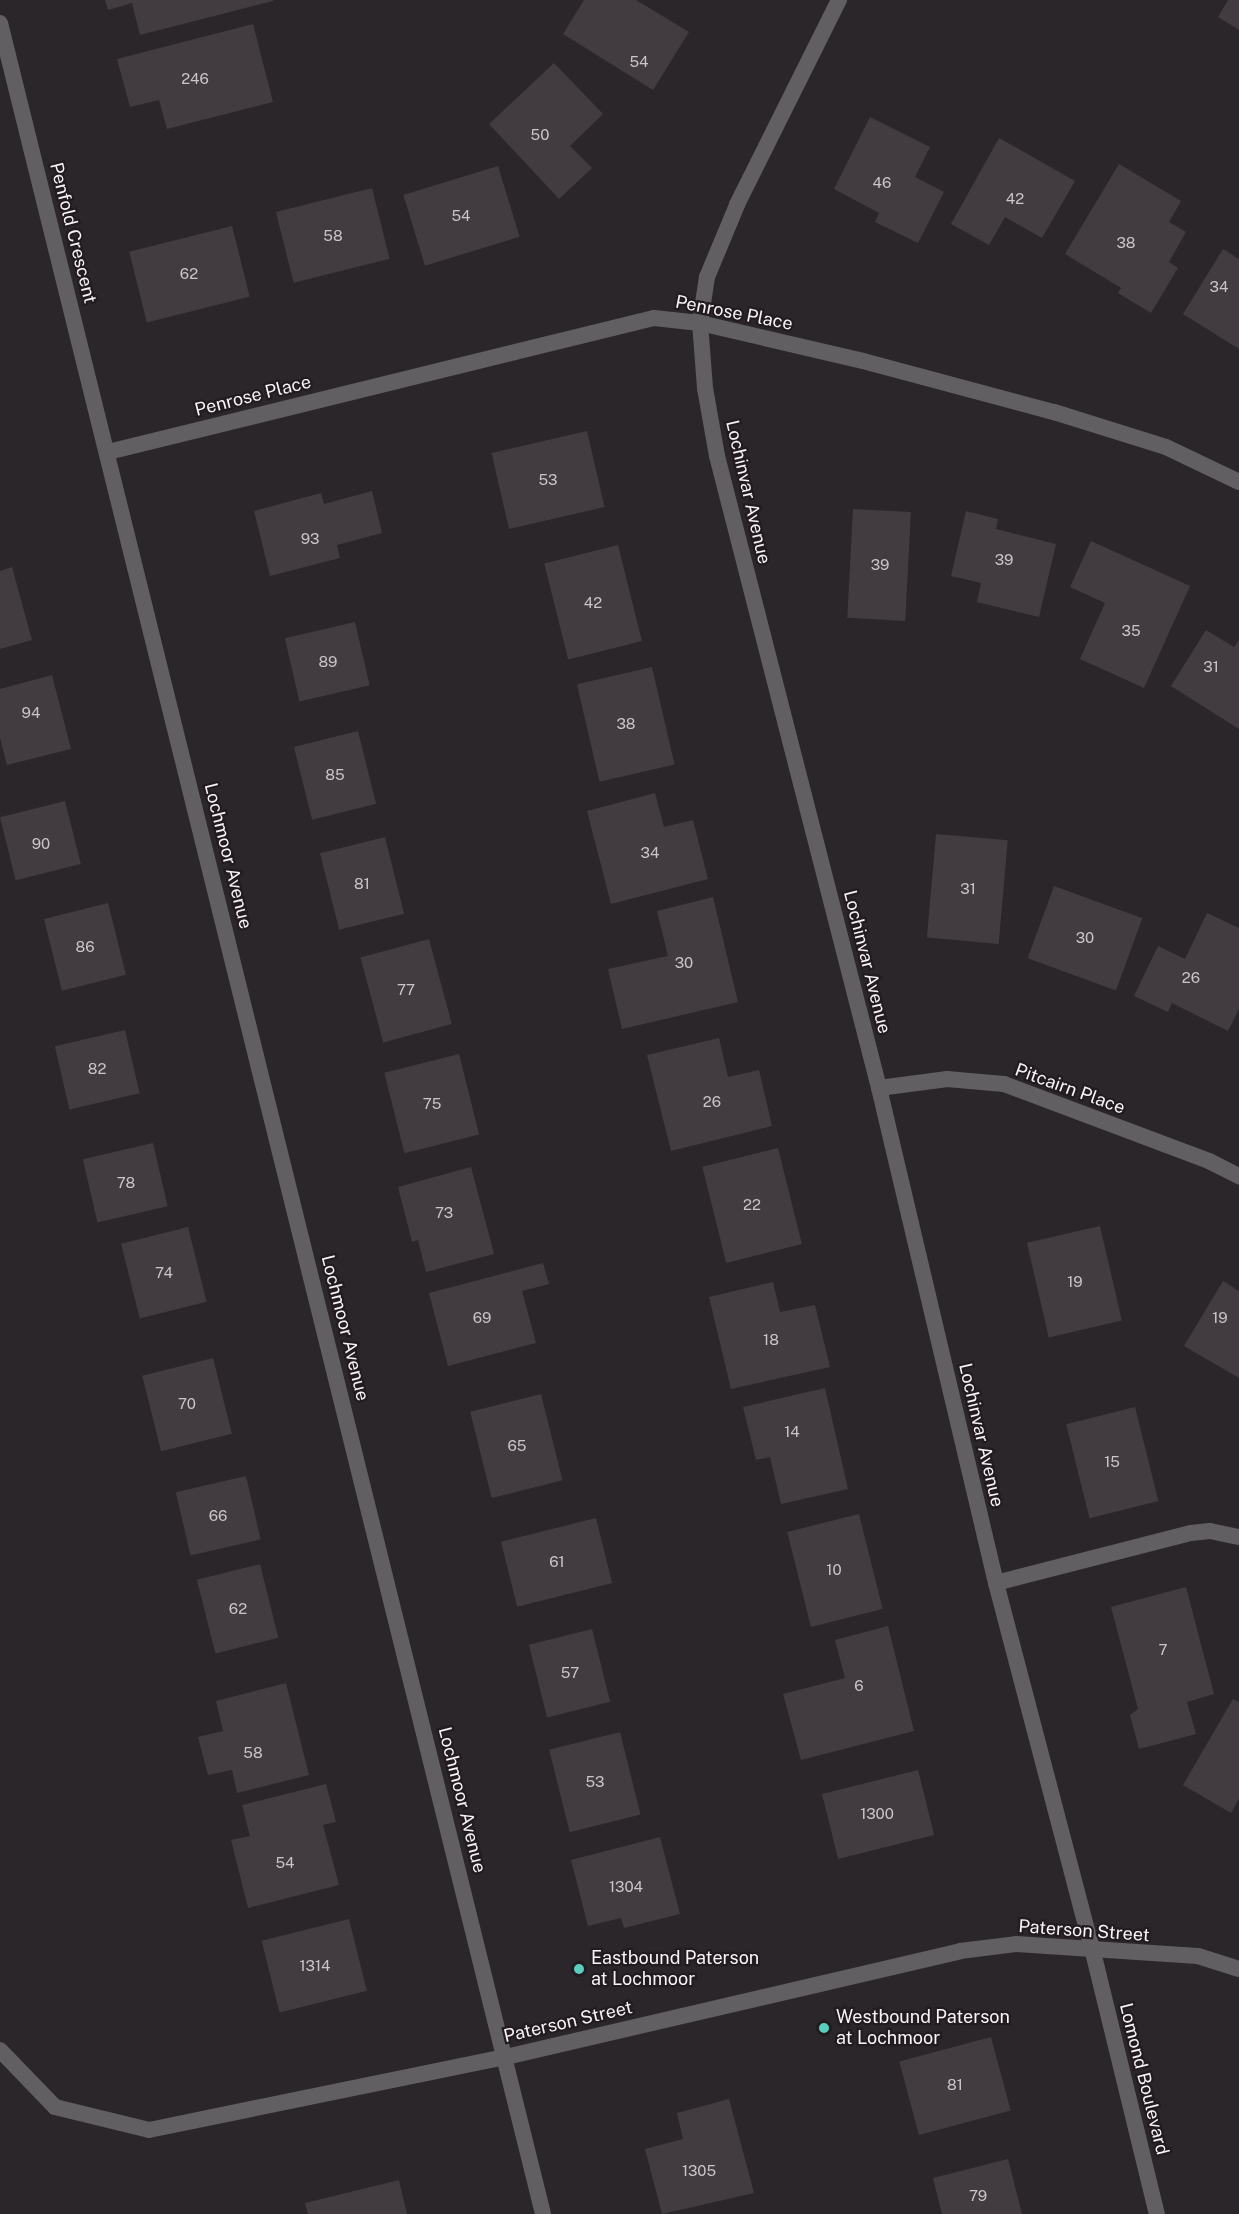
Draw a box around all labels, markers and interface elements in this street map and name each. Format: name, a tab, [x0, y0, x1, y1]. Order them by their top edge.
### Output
house number: 54	[629, 53, 649, 71]
house number: 246	[181, 70, 209, 88]
house number: 50	[531, 126, 549, 144]
street label: Penfold Crescent	[45, 160, 101, 306]
house number: 46	[873, 174, 891, 192]
house number: 42	[1006, 190, 1024, 208]
house number: 54	[451, 207, 471, 225]
house number: 58	[323, 227, 343, 245]
house number: 38	[1116, 234, 1136, 252]
house number: 62	[180, 265, 198, 283]
house number: 34	[1210, 278, 1228, 296]
street label: Penrose Place	[673, 291, 795, 335]
street label: Penrose Place	[193, 371, 313, 421]
street label: Lochinvar Avenue	[721, 418, 775, 566]
house number: 53	[538, 471, 558, 489]
house number: 93	[301, 530, 319, 548]
house number: 39	[995, 551, 1013, 569]
house number: 39	[871, 556, 889, 574]
house number: 42	[584, 594, 602, 612]
house number: 35	[1121, 622, 1141, 640]
house number: 89	[319, 653, 337, 671]
house number: 31	[1203, 658, 1219, 676]
house number: 94	[22, 704, 40, 722]
house number: 38	[616, 715, 636, 733]
house number: 85	[325, 766, 345, 784]
street label: Lochmoor Avenue	[199, 781, 257, 931]
house number: 90	[32, 835, 50, 853]
house number: 34	[641, 844, 659, 862]
house number: 81	[354, 875, 370, 893]
house number: 31	[960, 880, 976, 898]
street label: Lochinvar Avenue	[839, 888, 895, 1036]
house number: 30	[1076, 929, 1094, 947]
house number: 86	[76, 938, 94, 956]
house number: 30	[675, 954, 693, 972]
house number: 26	[1182, 969, 1200, 987]
house number: 77	[397, 981, 415, 999]
street label: Pitcairn Place	[1012, 1059, 1128, 1119]
house number: 82	[88, 1060, 106, 1078]
house number: 26	[703, 1093, 721, 1111]
house number: 75	[423, 1095, 441, 1113]
house number: 78	[117, 1174, 135, 1192]
house number: 22	[743, 1196, 761, 1214]
house number: 73	[435, 1204, 453, 1222]
street label: Lochmoor Avenue	[316, 1253, 374, 1403]
house number: 74	[155, 1264, 173, 1282]
house number: 19	[1067, 1273, 1083, 1291]
house number: 69	[473, 1309, 491, 1327]
house number: 19	[1212, 1309, 1228, 1327]
house number: 18	[763, 1331, 779, 1349]
street label: Lochinvar Avenue	[954, 1361, 1008, 1509]
house number: 70	[178, 1395, 196, 1413]
house number: 14	[784, 1423, 800, 1441]
house number: 65	[508, 1437, 526, 1455]
house number: 15	[1104, 1453, 1120, 1471]
house number: 66	[209, 1507, 227, 1525]
house number: 61	[549, 1553, 565, 1571]
house number: 10	[826, 1561, 842, 1579]
house number: 62	[229, 1600, 247, 1618]
house number: 7	[1158, 1641, 1168, 1659]
house number: 57	[561, 1664, 579, 1682]
house number: 6	[854, 1677, 864, 1695]
street label: Lochmoor Avenue	[433, 1725, 491, 1875]
house number: 58	[243, 1744, 263, 1762]
house number: 53	[585, 1773, 605, 1791]
house number: 1300	[860, 1805, 894, 1823]
house number: 54	[275, 1854, 295, 1872]
house number: 1304	[609, 1878, 643, 1896]
street label: Paterson Street	[1018, 1916, 1150, 1946]
place label: Eastbound Paterson at Lochmoor	[591, 1948, 759, 1990]
house number: 1314	[299, 1957, 331, 1975]
marker: Eastbound Paterson at Lochmoor	[572, 1962, 586, 1976]
street label: Paterson Street	[502, 1997, 634, 2047]
street label: Lomond Boulevard	[1115, 2001, 1173, 2157]
place label: Westbound Paterson at Lochmoor	[836, 2007, 1010, 2050]
marker: Westbound Paterson at Lochmoor	[817, 2021, 831, 2035]
house number: 81	[947, 2076, 963, 2094]
house number: 1305	[682, 2162, 716, 2180]
house number: 79	[969, 2187, 987, 2205]

